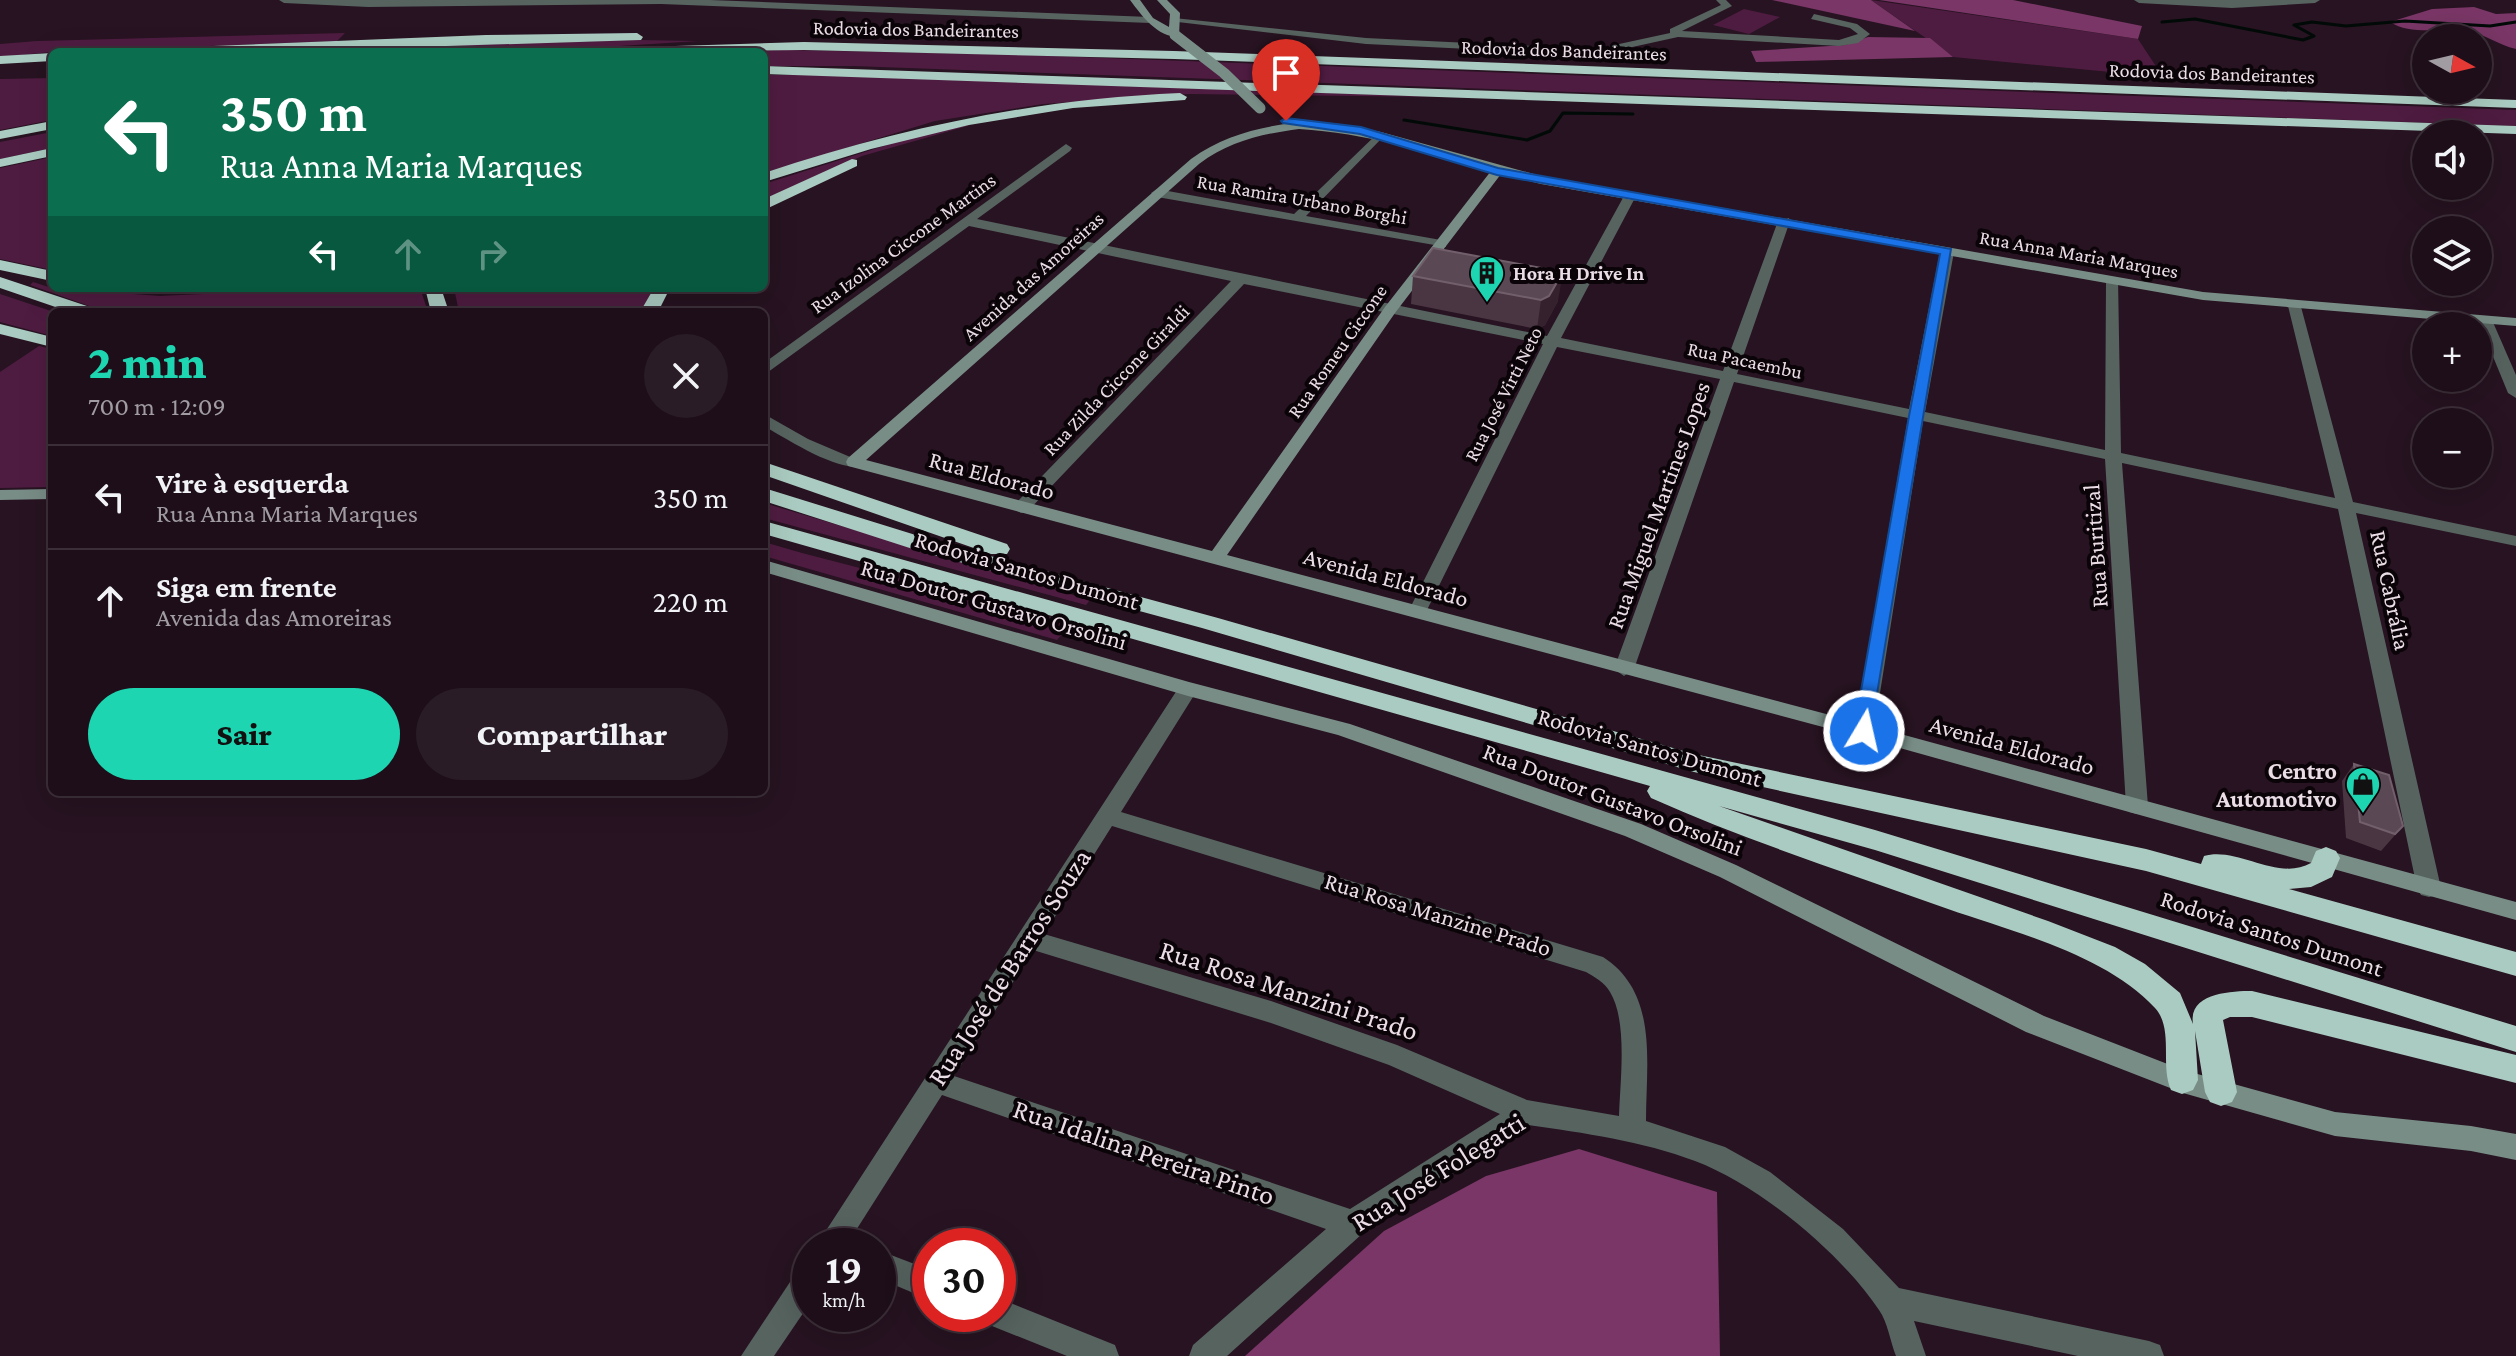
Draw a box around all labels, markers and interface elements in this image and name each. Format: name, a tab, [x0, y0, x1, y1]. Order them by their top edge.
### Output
street label: Rodovia dos Bandeirantes	[813, 16, 1019, 42]
north arrow	[2412, 24, 2492, 104]
map controls	[2412, 24, 2492, 488]
street label: Rodovia dos Bandeirantes	[1461, 35, 1667, 65]
pin	[1252, 39, 1320, 121]
icon: arrive	[1264, 51, 1308, 95]
street label: Rodovia dos Bandeirantes	[2109, 58, 2315, 88]
icon: left	[88, 80, 192, 184]
text: 350 m	[220, 81, 367, 143]
button: sound	[2412, 120, 2492, 200]
text: Rua Anna Maria Marques	[220, 146, 583, 186]
street label: Rua Izolina Ciccone Martins	[806, 168, 1000, 317]
street label: Rua Ramira Urbano Borghi	[1195, 170, 1409, 229]
street label: Avenida das Amoreiras	[958, 207, 1108, 345]
button: layers	[2412, 216, 2492, 296]
street label: Rua Anna Maria Marques	[1978, 226, 2180, 283]
icon: left	[302, 232, 346, 276]
icon: ahead	[386, 232, 430, 276]
icon: right	[470, 232, 514, 276]
building icon: Hora H Drive In	[1468, 254, 1506, 304]
place label: Hora H Drive In	[1513, 262, 1645, 284]
street label: Rua Romeu Ciccone	[1283, 280, 1391, 422]
street label: Rua Zilda Ciccone Giraldi	[1038, 300, 1194, 460]
button: +	[2412, 312, 2492, 392]
street label: Rua José Virti Neto	[1460, 323, 1547, 465]
button: close	[644, 334, 728, 418]
text: 2 min	[88, 335, 207, 388]
street label: Rua Pacaembu	[1686, 337, 1805, 383]
street label: Rua Miguel Martines Lopes	[1601, 378, 1715, 632]
text: 700 m · 12:09	[88, 392, 226, 421]
button: −	[2412, 408, 2492, 488]
street label: Rua Eldorado	[926, 445, 1058, 505]
text: Vire à esquerda	[156, 466, 349, 499]
icon: left	[88, 475, 132, 519]
text: 350 m	[653, 481, 728, 514]
street label: Rua Buritizal	[2077, 483, 2113, 609]
text: Rua Anna Maria Marques	[156, 499, 418, 528]
street label: Rodovia Santos Dumont	[912, 525, 1143, 615]
street label: Rua Cabrália	[2365, 528, 2417, 652]
street label: Avenida Eldorado	[1301, 542, 1471, 612]
street label: Rua Doutor Gustavo Orsolini	[858, 553, 1130, 655]
text: Siga em frente	[156, 570, 337, 603]
icon: ahead	[88, 579, 132, 623]
text: 220 m	[653, 585, 728, 618]
text: Avenida das Amoreiras	[156, 603, 392, 632]
button: Sair	[88, 688, 400, 780]
button: Compartilhar	[416, 688, 728, 780]
position arrow	[1822, 689, 1906, 773]
street label: Rodovia Santos Dumont	[1535, 702, 1766, 792]
street label: Avenida Eldorado	[1927, 710, 2097, 780]
street label: Rua Doutor Gustavo Orsolini	[1480, 737, 1746, 861]
place label: Centro Automotivo	[2215, 757, 2337, 812]
shop icon: Centro Automotivo	[2344, 765, 2382, 815]
street label: Rua José de Barros Souza	[921, 843, 1097, 1091]
street label: Rua Rosa Manzine Prado	[1322, 867, 1554, 961]
street label: Rodovia Santos Dumont	[2158, 884, 2387, 982]
street label: Rua Rosa Manzini Prado	[1156, 934, 1422, 1046]
street label: Rua Idalina Pereira Pinto	[1009, 1093, 1279, 1211]
street label: Rua José Folegatti	[1346, 1106, 1530, 1238]
speed limit sign: 30	[912, 1228, 1016, 1332]
text: 19	[826, 1247, 862, 1292]
text: km/h	[822, 1289, 866, 1311]

